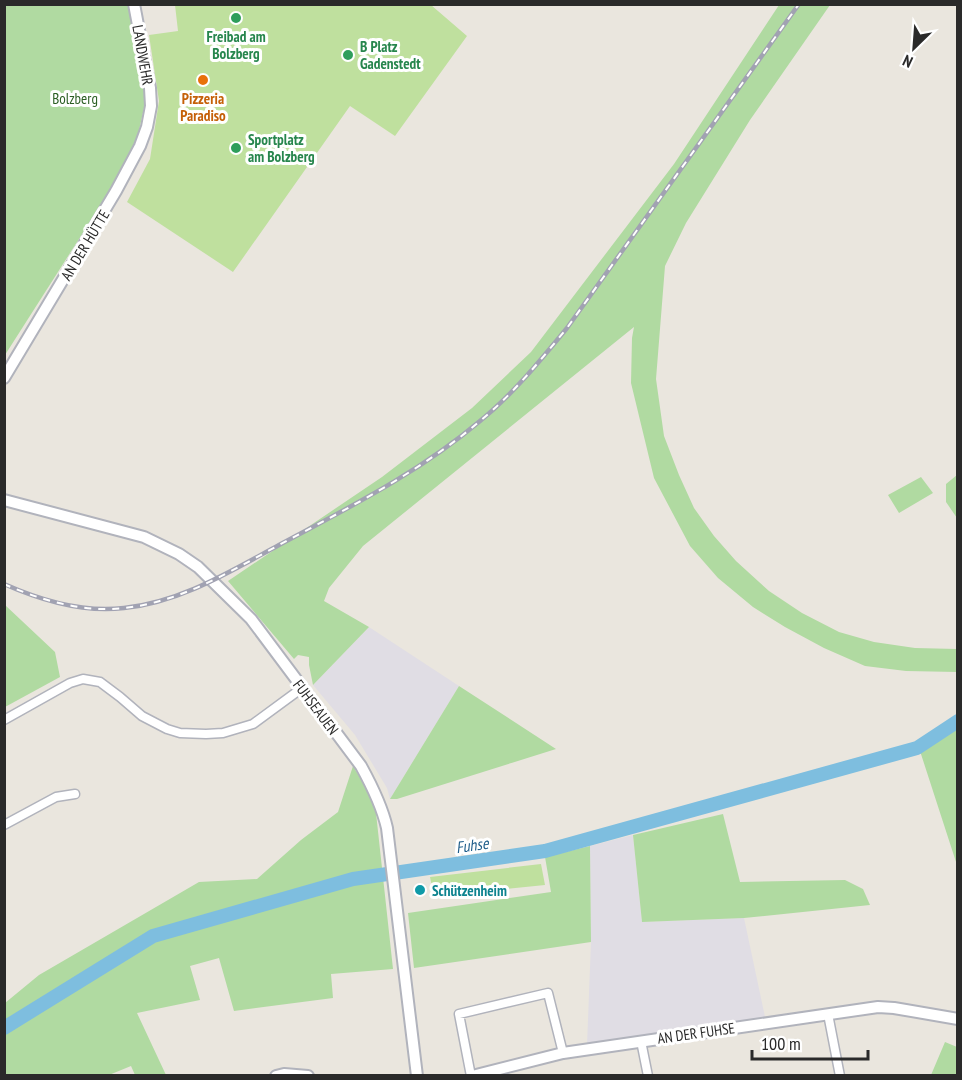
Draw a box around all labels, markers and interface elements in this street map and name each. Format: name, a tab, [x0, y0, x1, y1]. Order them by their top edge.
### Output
marker: Freibad am Bolzberg	[229, 11, 243, 25]
north arrow	[884, 18, 944, 78]
street label: LANDWEHR	[128, 23, 158, 87]
place label: Freibad am Bolzberg	[206, 27, 266, 63]
place label: B Platz Gadenstedt	[360, 37, 421, 73]
marker: B Platz Gadenstedt	[341, 48, 355, 62]
text: N	[900, 51, 916, 72]
marker: Pizzeria Paradiso	[196, 73, 210, 87]
park label: Bolzberg	[52, 89, 98, 108]
place label: Pizzeria Paradiso	[180, 89, 226, 125]
place label: Sportplatz am Bolzberg	[248, 130, 315, 166]
marker: Sportplatz am Bolzberg	[229, 141, 243, 155]
street label: AN DER HÜTTE	[57, 206, 113, 284]
street label: FUHSEAUEN	[289, 676, 343, 738]
water label: Fuhse	[454, 833, 491, 857]
place label: Schützenheim	[432, 881, 507, 900]
marker: Schützenheim	[413, 883, 427, 897]
street label: AN DER FUHSE	[656, 1018, 736, 1048]
scale bar	[752, 1023, 868, 1061]
text: 100 m	[761, 1032, 801, 1055]

